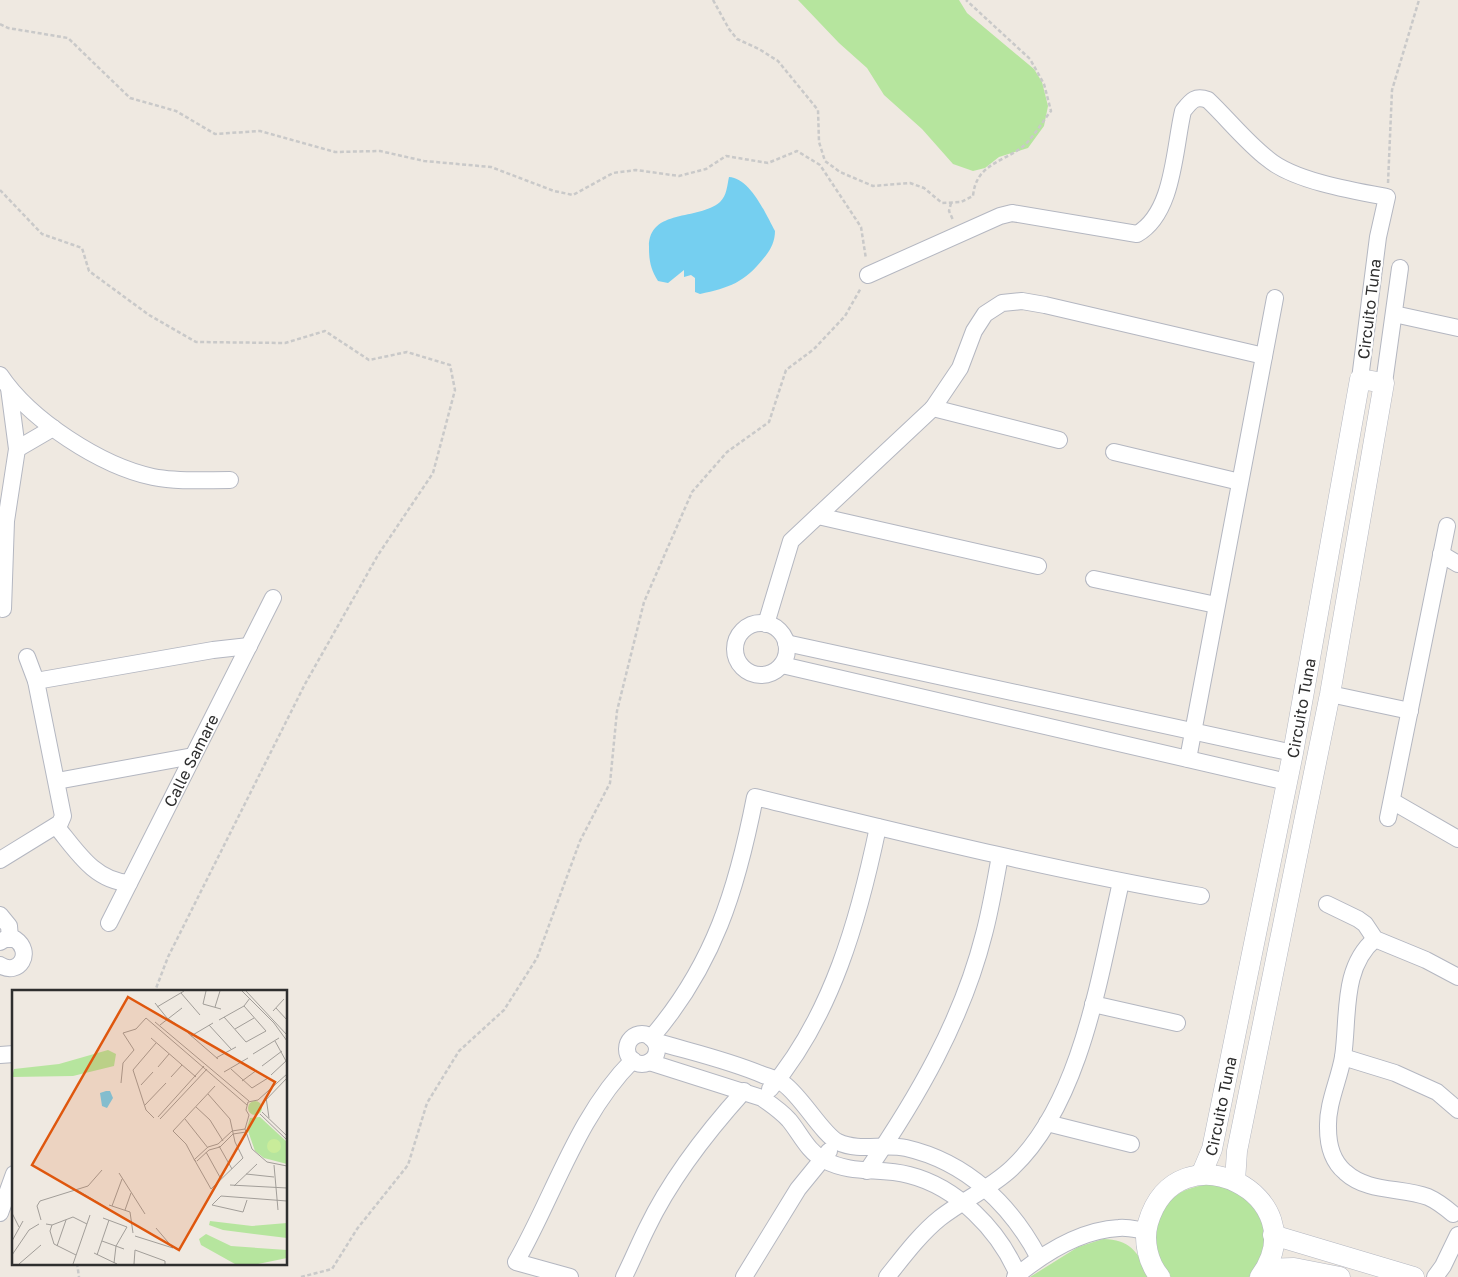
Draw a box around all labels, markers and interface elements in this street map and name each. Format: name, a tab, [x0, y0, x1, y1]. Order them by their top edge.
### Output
street label: Circuito Tuna	[1353, 258, 1385, 360]
street label: Circuito Tuna	[1282, 657, 1320, 760]
street label: Calle Samare	[159, 711, 223, 810]
inset map	[12, 990, 288, 1264]
street label: Circuito Tuna	[1200, 1055, 1241, 1159]

